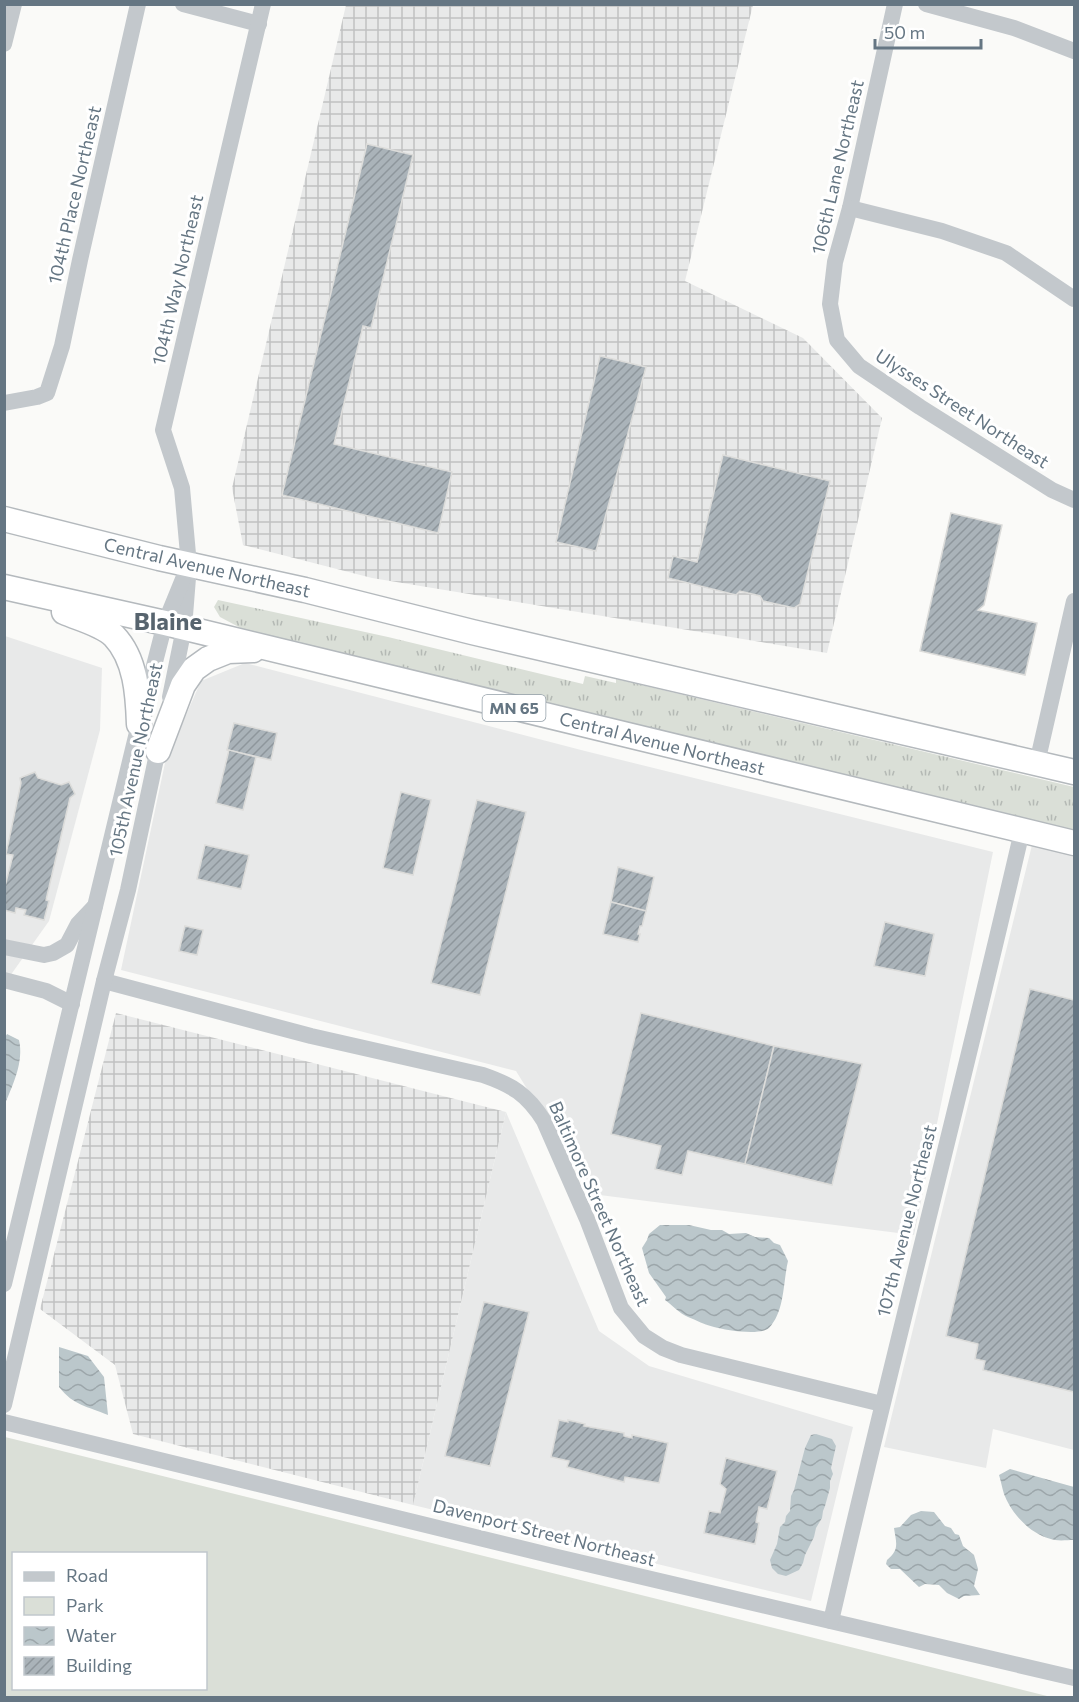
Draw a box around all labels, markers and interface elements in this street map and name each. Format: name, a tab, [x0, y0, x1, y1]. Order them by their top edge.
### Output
scale bar	[875, 12, 982, 50]
text: 50 m	[884, 21, 925, 43]
street label: 106th Lane Northeast	[806, 78, 868, 256]
street label: 104th Place Northeast	[43, 104, 105, 286]
street label: 104th Way Northeast	[147, 192, 207, 367]
street label: Ulysses Street Northeast	[872, 344, 1053, 473]
street label: Central Avenue Northeast	[102, 533, 313, 601]
district label: Blaine	[134, 606, 202, 635]
street label: 105th Avenue Northeast	[104, 661, 166, 859]
road number: MN 65	[482, 695, 546, 721]
street label: Central Avenue Northeast	[557, 707, 767, 779]
street label: Baltimore Street Northeast	[545, 1098, 655, 1309]
street label: 107th Avenue Northeast	[872, 1122, 941, 1319]
street label: Davenport Street Northeast	[431, 1494, 658, 1570]
legend	[12, 1552, 207, 1690]
text: Road	[66, 1564, 108, 1586]
text: Park	[66, 1594, 104, 1616]
text: Water	[66, 1624, 117, 1646]
text: Building	[66, 1654, 132, 1676]

